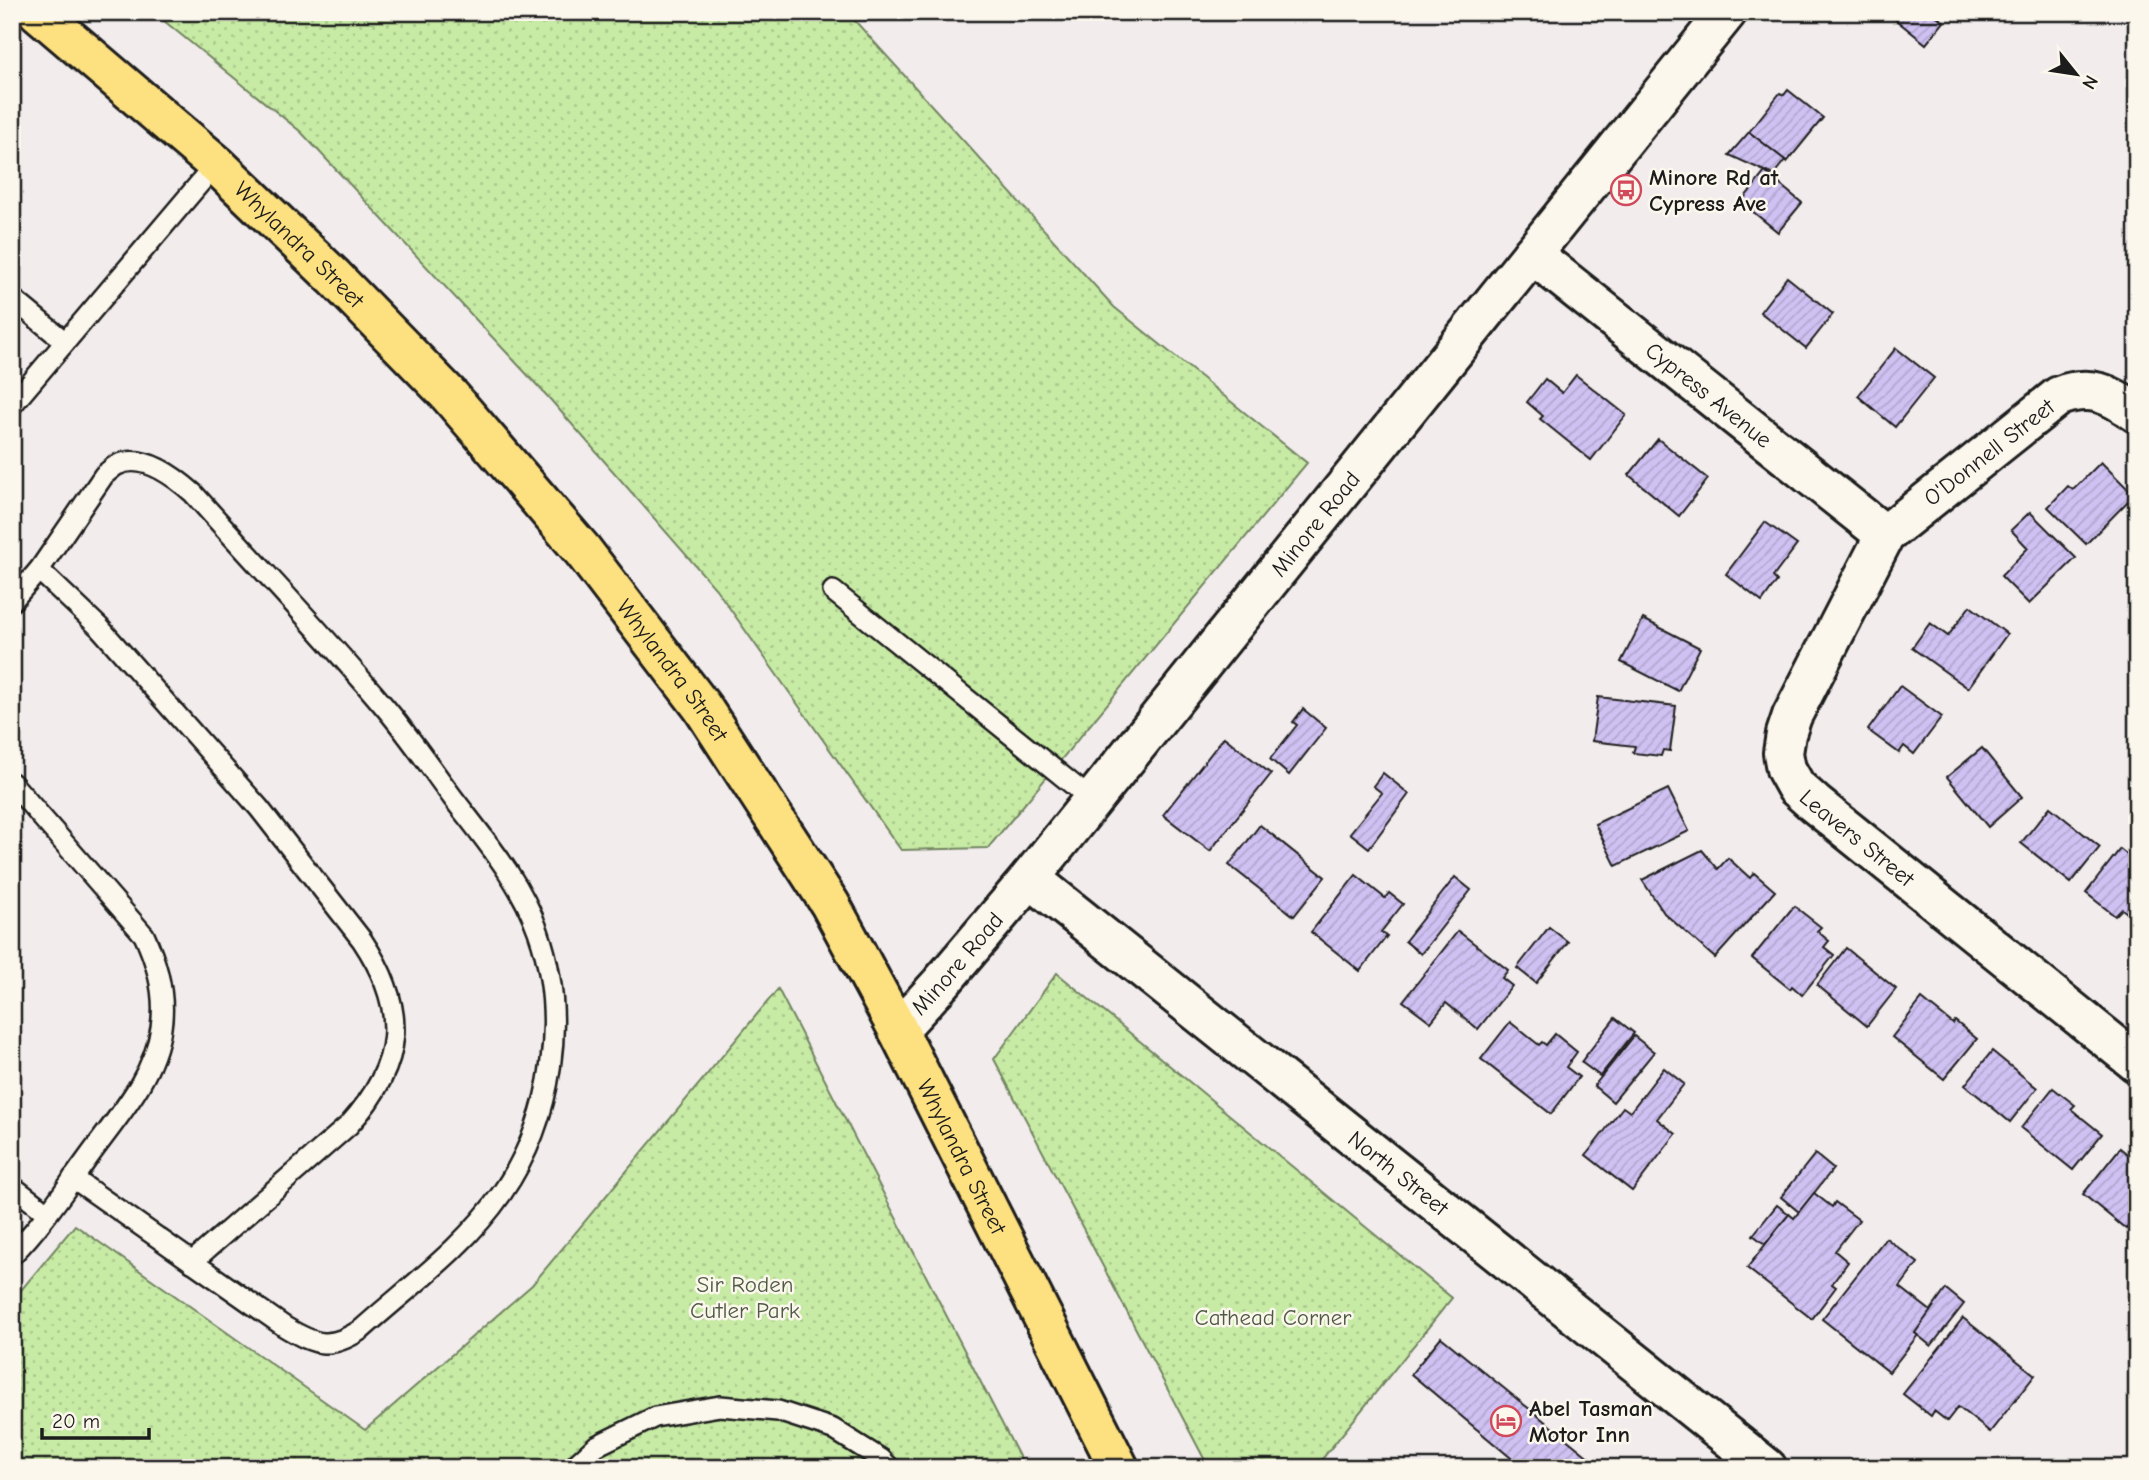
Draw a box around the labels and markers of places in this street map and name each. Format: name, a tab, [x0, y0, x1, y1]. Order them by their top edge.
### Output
place label: Minore Rd at Cypress Ave	[1649, 164, 1779, 217]
bus stop icon: Minore Rd at Cypress Ave	[1609, 173, 1643, 207]
place label: Abel Tasman Motor Inn	[1529, 1395, 1653, 1448]
hotel icon: Abel Tasman Motor Inn	[1489, 1404, 1523, 1438]

